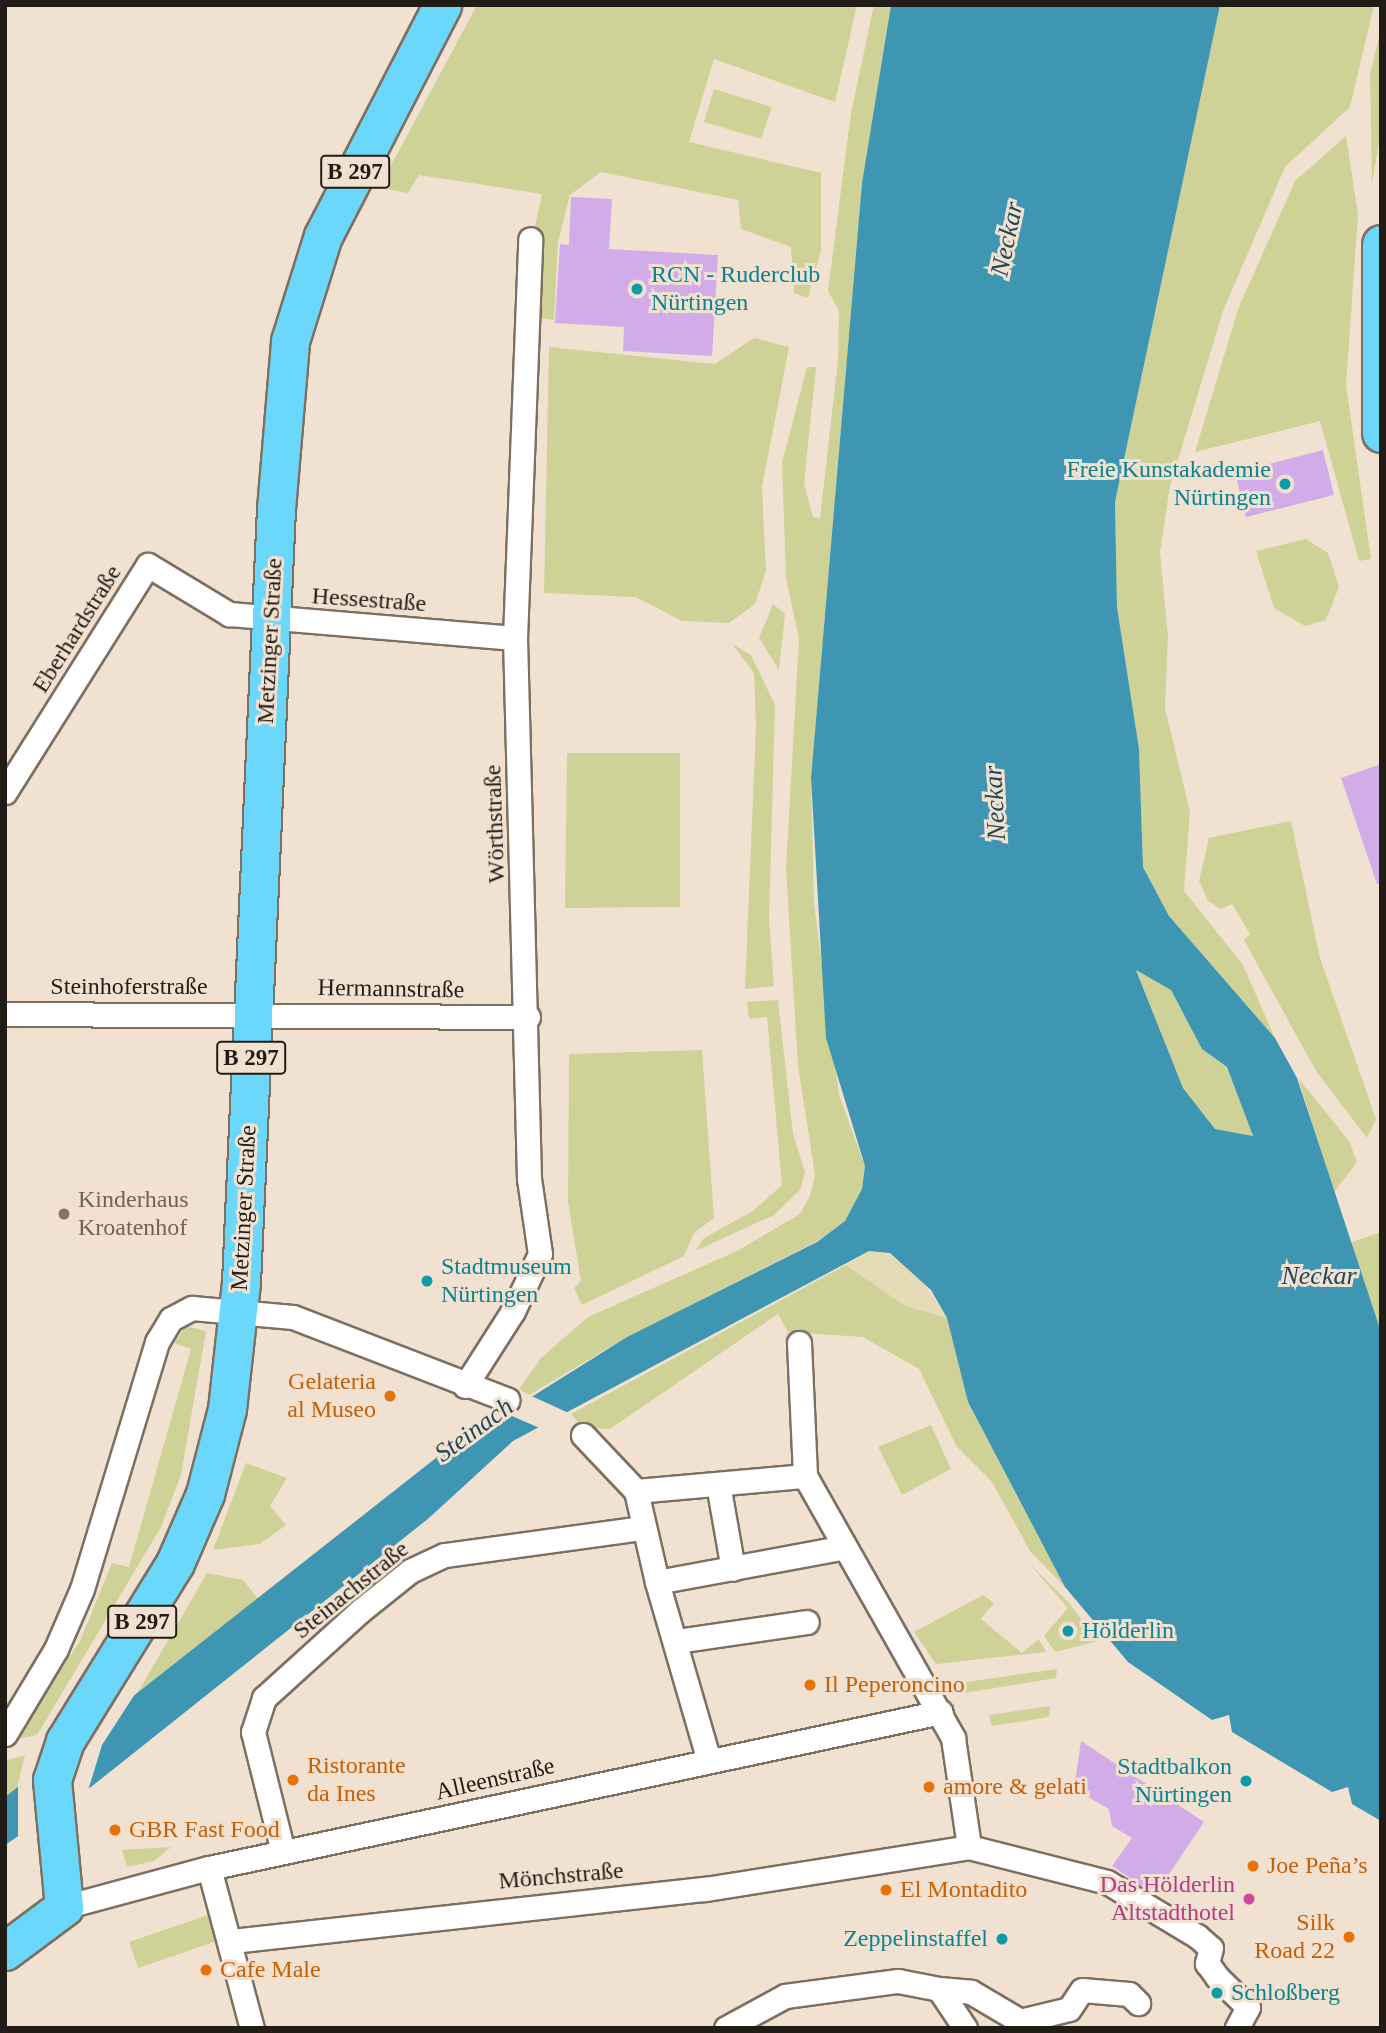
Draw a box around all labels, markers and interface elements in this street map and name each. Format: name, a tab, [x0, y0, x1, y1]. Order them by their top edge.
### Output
road number: B 297	[320, 153, 390, 192]
water label: Neckar	[984, 199, 1030, 279]
place label: RCN - Ruderclub Nürtingen	[651, 261, 820, 317]
marker: RCN - Ruderclub Nürtingen	[629, 281, 645, 297]
place label: Freie Kunstakademie Nürtingen	[1066, 456, 1271, 512]
marker: Freie Kunstakademie Nürtingen	[1277, 476, 1293, 492]
street label: Metzinger Straße	[251, 557, 289, 725]
street label: Eberhardstraße	[26, 560, 128, 698]
street label: Hessestraße	[311, 582, 427, 618]
street label: Wörthstraße	[479, 764, 511, 884]
water label: Neckar	[977, 765, 1013, 841]
street label: Steinhoferstraße	[50, 973, 208, 1001]
street label: Hermannstraße	[317, 973, 465, 1005]
road number: B 297	[216, 1038, 286, 1078]
street label: Metzinger Straße	[225, 1124, 263, 1292]
place label: Kinderhaus Kroatenhof	[78, 1186, 189, 1242]
marker: Kinderhaus Kroatenhof	[56, 1206, 72, 1222]
place label: Stadtmuseum Nürtingen	[441, 1253, 572, 1309]
water label: Neckar	[1281, 1260, 1357, 1292]
marker: Stadtmuseum Nürtingen	[419, 1273, 435, 1289]
place label: Gelateria al Museo	[287, 1368, 376, 1424]
marker: Gelateria al Museo	[382, 1388, 398, 1404]
water label: Steinach	[429, 1391, 519, 1469]
street label: Steinachstraße	[288, 1535, 414, 1645]
road number: B 297	[107, 1602, 177, 1642]
place label: Hölderlin	[1082, 1617, 1174, 1645]
marker: Hölderlin	[1060, 1623, 1076, 1639]
place label: Il Peperoncino	[824, 1671, 965, 1699]
marker: Il Peperoncino	[802, 1677, 818, 1693]
street label: Alleenstraße	[433, 1751, 557, 1807]
place label: Ristorante da Ines	[307, 1752, 406, 1808]
place label: Stadtbalkon Nürtingen	[1117, 1753, 1232, 1809]
marker: Ristorante da Ines	[285, 1772, 301, 1788]
place label: amore & gelati	[943, 1773, 1087, 1801]
marker: Stadtbalkon Nürtingen	[1238, 1773, 1254, 1789]
marker: amore & gelati	[921, 1779, 937, 1795]
place label: GBR Fast Food	[129, 1816, 280, 1844]
marker: GBR Fast Food	[107, 1822, 123, 1838]
place label: Joe Peña’s	[1267, 1852, 1368, 1880]
street label: Mönchstraße	[497, 1856, 625, 1896]
marker: Joe Peña’s	[1245, 1858, 1261, 1874]
place label: Das Hölderlin Altstadthotel	[1100, 1871, 1235, 1927]
place label: El Montadito	[900, 1876, 1027, 1904]
marker: El Montadito	[878, 1882, 894, 1898]
marker: Das Hölderlin Altstadthotel	[1241, 1891, 1257, 1907]
place label: Silk Road 22	[1254, 1909, 1335, 1965]
place label: Zeppelinstaffel	[843, 1925, 988, 1953]
marker: Silk Road 22	[1341, 1929, 1357, 1945]
marker: Zeppelinstaffel	[994, 1931, 1010, 1947]
place label: Cafe Male	[220, 1956, 321, 1984]
marker: Cafe Male	[198, 1962, 214, 1978]
place label: Schloßberg	[1231, 1979, 1340, 2007]
marker: Schloßberg	[1209, 1985, 1225, 2001]

